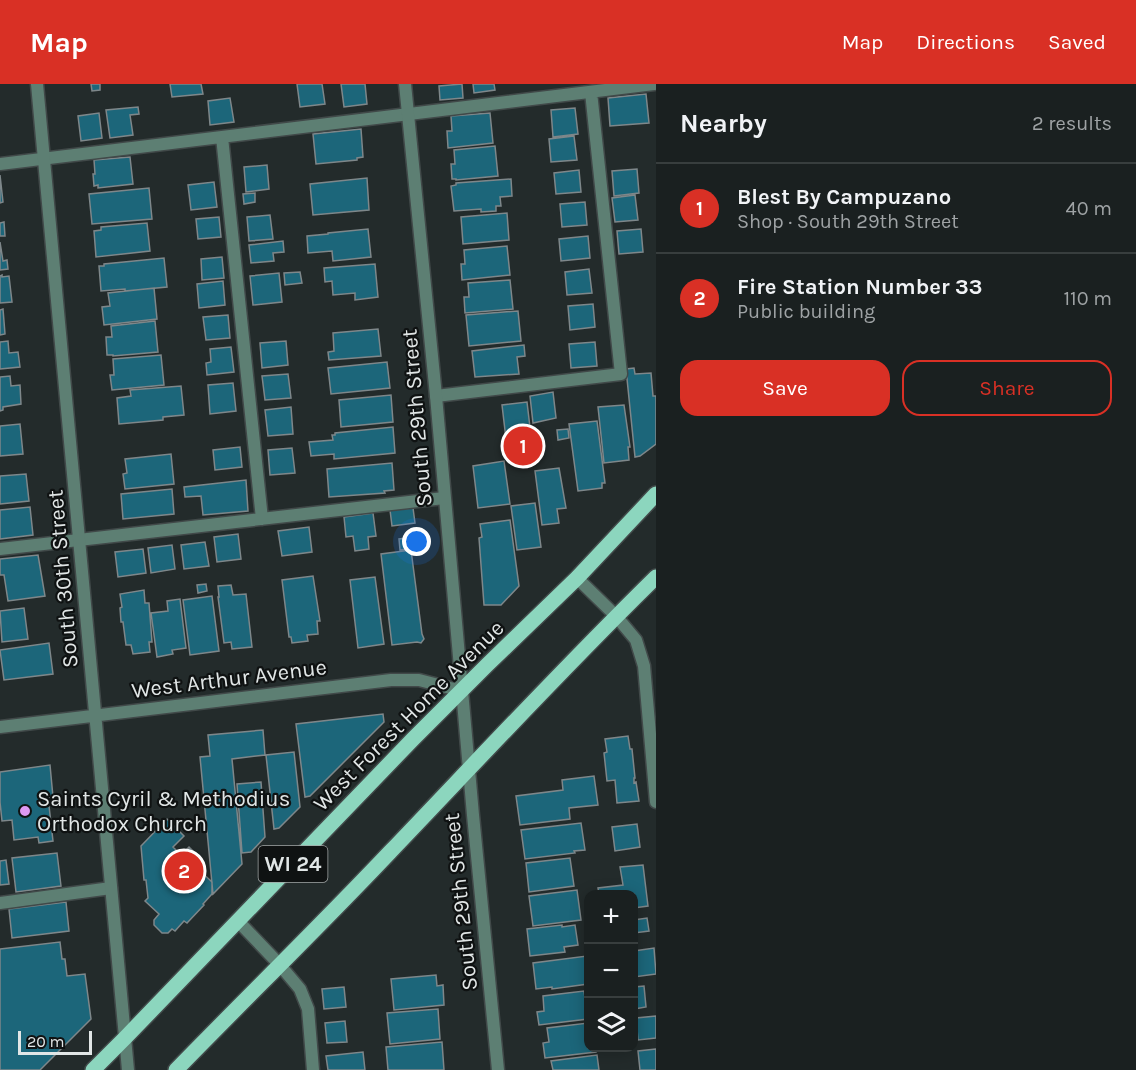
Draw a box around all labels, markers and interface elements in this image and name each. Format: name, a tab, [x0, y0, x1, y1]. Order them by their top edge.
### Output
text: Map	[30, 26, 88, 59]
text: Map	[842, 30, 883, 54]
text: Directions	[916, 30, 1015, 54]
text: Saved	[1048, 30, 1106, 54]
text: Nearby	[680, 108, 767, 139]
text: 2 results	[1032, 112, 1112, 135]
text: Blest By Campuzano	[737, 184, 951, 210]
text: 1	[696, 197, 703, 220]
text: 40 m	[1066, 197, 1112, 220]
text: Shop · South 29th Street	[737, 210, 959, 233]
text: Fire Station Number 33	[737, 274, 982, 300]
text: 2	[693, 287, 706, 310]
text: 110 m	[1063, 287, 1112, 310]
text: Public building	[737, 300, 875, 323]
street label: South 29th Street	[396, 328, 438, 508]
button: Save	[680, 360, 890, 416]
button: Share	[902, 360, 1112, 416]
pin: 1	[504, 424, 542, 469]
street label: South 30th Street	[42, 489, 84, 669]
your location	[402, 527, 431, 556]
street label: West Forest Home Avenue	[308, 615, 509, 816]
street label: West Arthur Avenue	[130, 654, 328, 704]
place label: Saints Cyril & Methodius Orthodox Church	[37, 786, 290, 837]
marker: Saints Cyril & Methodius Orthodox Church	[18, 804, 32, 818]
street label: South 29th Street	[439, 812, 483, 992]
road number: WI 24	[258, 846, 328, 882]
pin: 2	[164, 848, 204, 894]
map controls	[584, 890, 638, 1052]
button: +	[584, 890, 638, 944]
button: −	[584, 944, 638, 998]
button: layers	[584, 998, 638, 1052]
scale bar	[18, 1028, 92, 1056]
text: 20 m	[27, 1032, 65, 1051]

